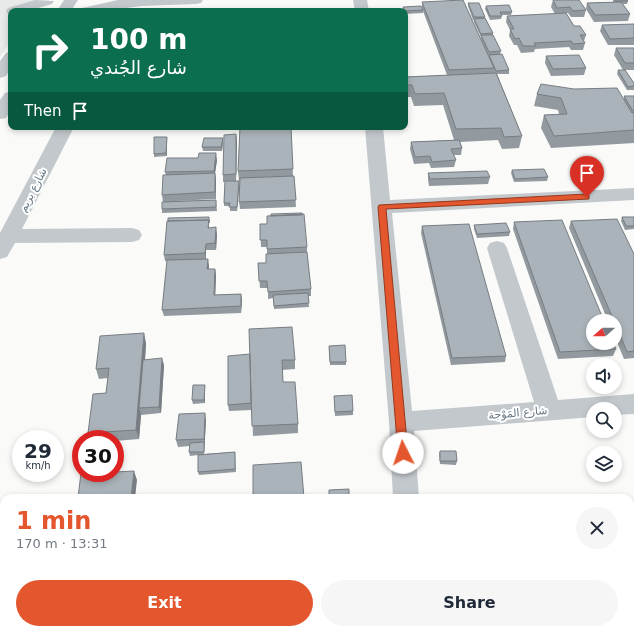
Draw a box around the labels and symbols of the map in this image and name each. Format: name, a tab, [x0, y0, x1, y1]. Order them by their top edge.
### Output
pin	[570, 156, 604, 197]
street label: شارع بريم	[16, 166, 50, 214]
north arrow	[586, 314, 622, 350]
street label: شارع المَوْجة	[488, 404, 548, 422]
speed limit sign: 30	[72, 430, 124, 482]
position arrow	[382, 432, 424, 474]

